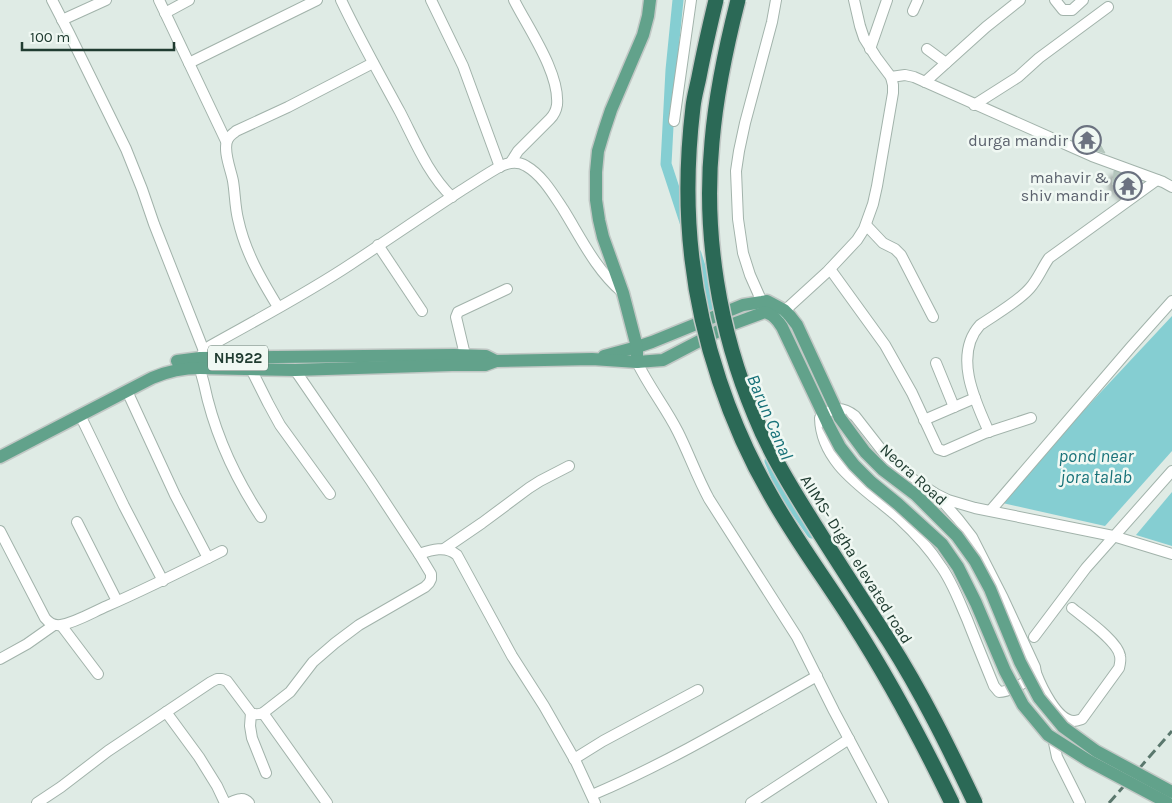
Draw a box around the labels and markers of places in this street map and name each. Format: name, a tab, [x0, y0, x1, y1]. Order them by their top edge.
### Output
temple icon: durga mandir	[1072, 125, 1102, 155]
place label: durga mandir	[968, 131, 1068, 150]
place label: mahavir & shiv mandir	[1021, 168, 1109, 205]
temple icon: mahavir & shiv mandir	[1113, 171, 1143, 201]

